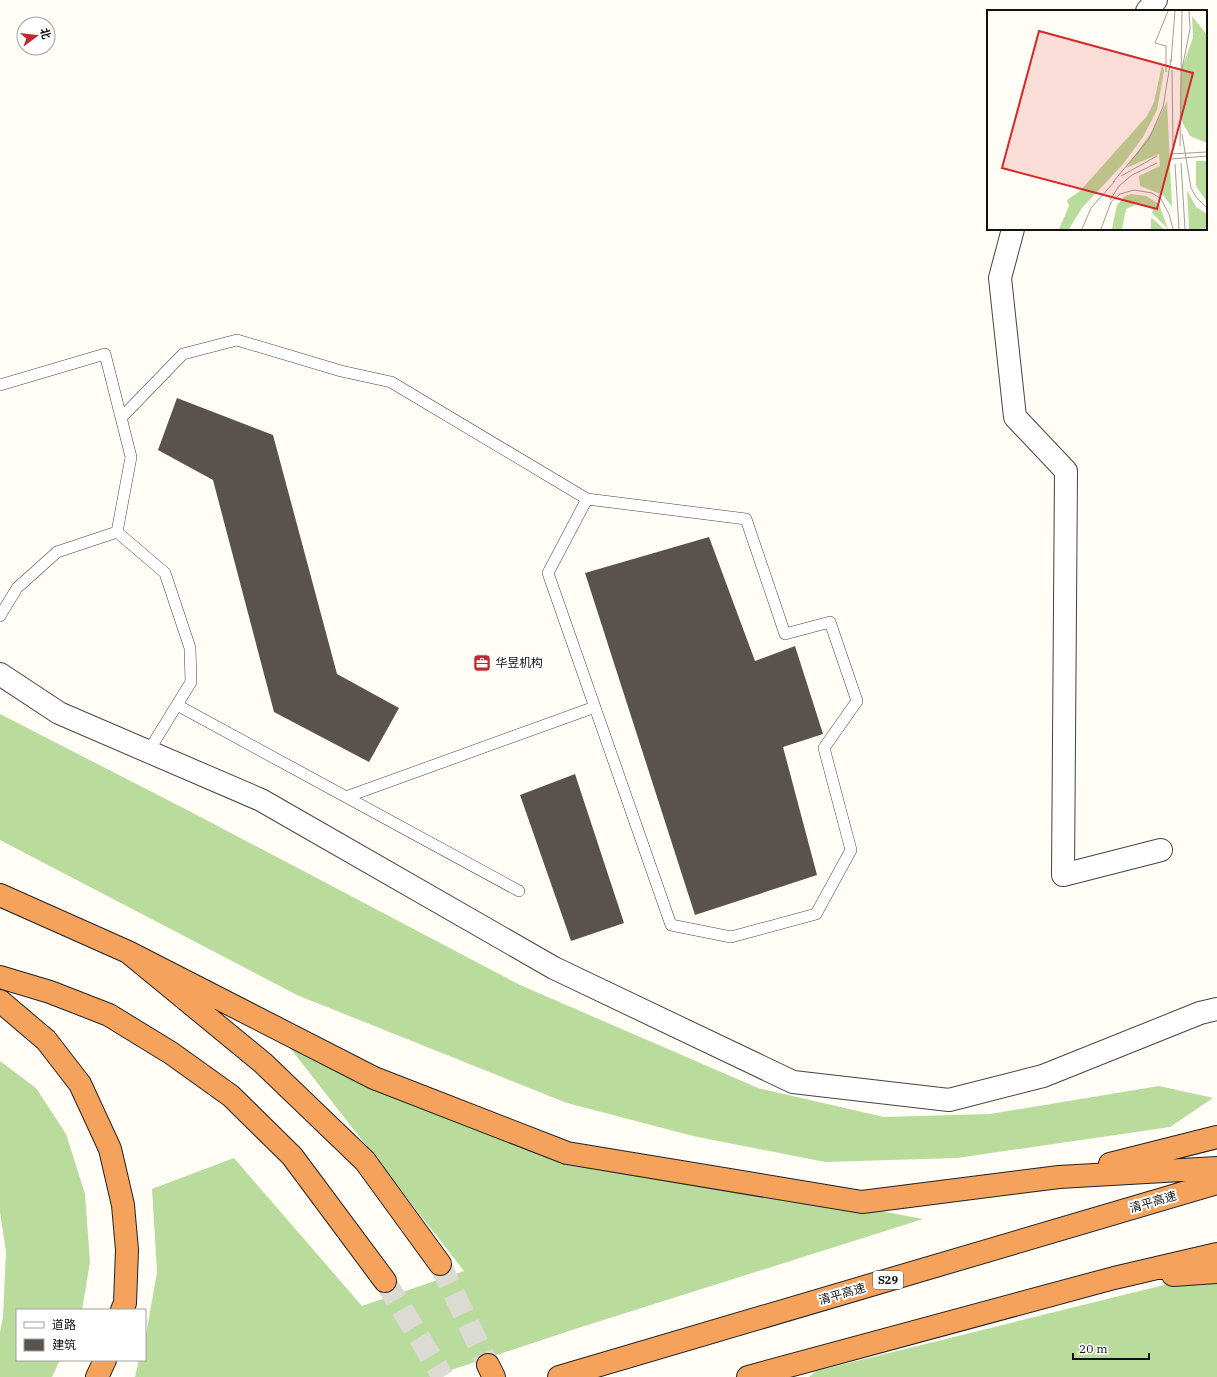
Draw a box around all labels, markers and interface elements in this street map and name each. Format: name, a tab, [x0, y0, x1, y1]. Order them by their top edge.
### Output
inset map	[987, 10, 1207, 230]
north arrow	[16, 16, 56, 56]
text: 北	[37, 26, 54, 41]
office icon: 华昱机构	[472, 653, 492, 673]
place label: 华昱机构	[495, 655, 543, 670]
street label: 清平高速	[1128, 1188, 1178, 1215]
road number: S29	[873, 1271, 903, 1289]
street label: 清平高速	[817, 1280, 867, 1307]
legend	[16, 1309, 146, 1361]
text: 道路	[52, 1317, 76, 1332]
scale bar	[1073, 1335, 1149, 1361]
text: 建筑	[52, 1337, 76, 1352]
text: 20 m	[1079, 1341, 1108, 1356]

